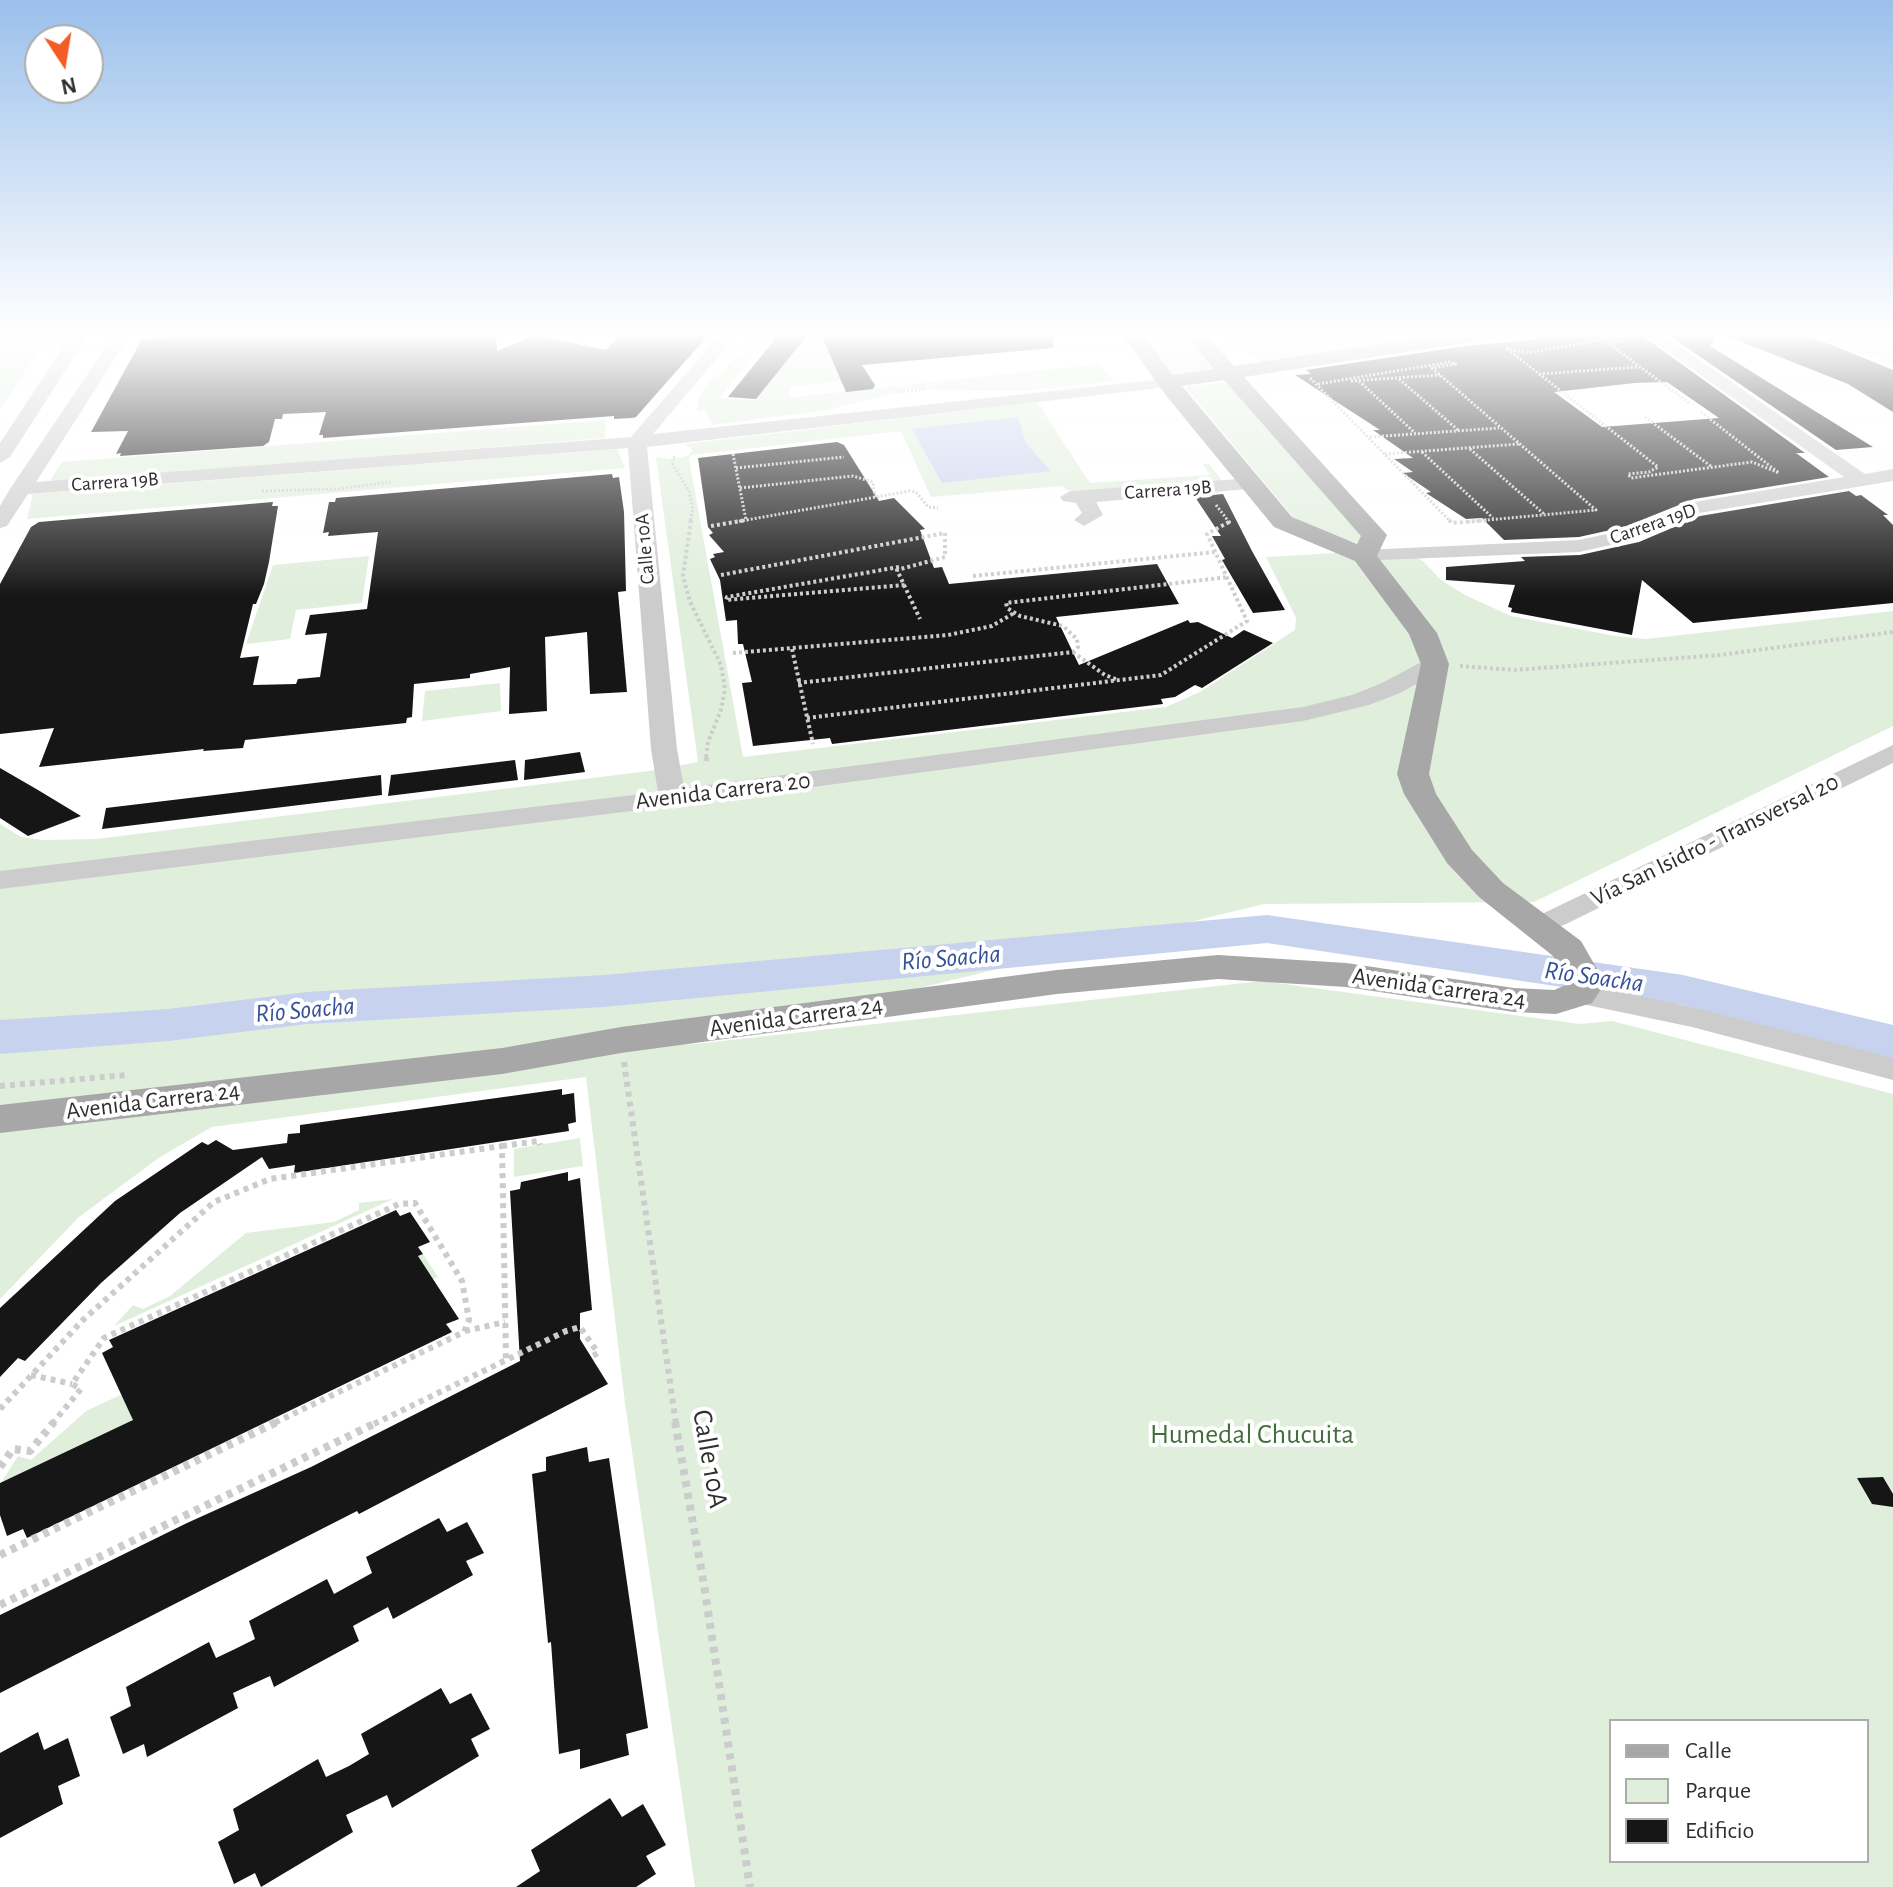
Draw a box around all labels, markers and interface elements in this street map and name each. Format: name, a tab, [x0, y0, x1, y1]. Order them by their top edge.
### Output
north arrow	[24, 24, 104, 104]
text: N	[59, 73, 78, 98]
street label: Carrera 19B	[71, 467, 159, 497]
street label: Carrera 19B	[1124, 475, 1212, 505]
street label: Carrera 19D	[1607, 498, 1699, 550]
street label: Calle 10A	[630, 513, 660, 585]
street label: Avenida Carrera 20	[634, 766, 812, 816]
street label: Vía San Isidro - Transversal 20	[1586, 767, 1844, 913]
water label: Río Soacha	[900, 938, 1002, 978]
water label: Río Soacha	[1543, 955, 1645, 999]
street label: Avenida Carrera 24	[1350, 962, 1528, 1014]
water label: Río Soacha	[254, 990, 356, 1030]
street label: Avenida Carrera 24	[707, 991, 885, 1043]
street label: Avenida Carrera 24	[64, 1076, 242, 1126]
street label: Calle 10A	[685, 1407, 735, 1511]
park label: Humedal Chucuita	[1150, 1418, 1354, 1452]
legend	[1609, 1719, 1869, 1863]
text: Calle	[1685, 1739, 1732, 1763]
text: Parque	[1685, 1779, 1751, 1803]
text: Edificio	[1685, 1819, 1754, 1843]

